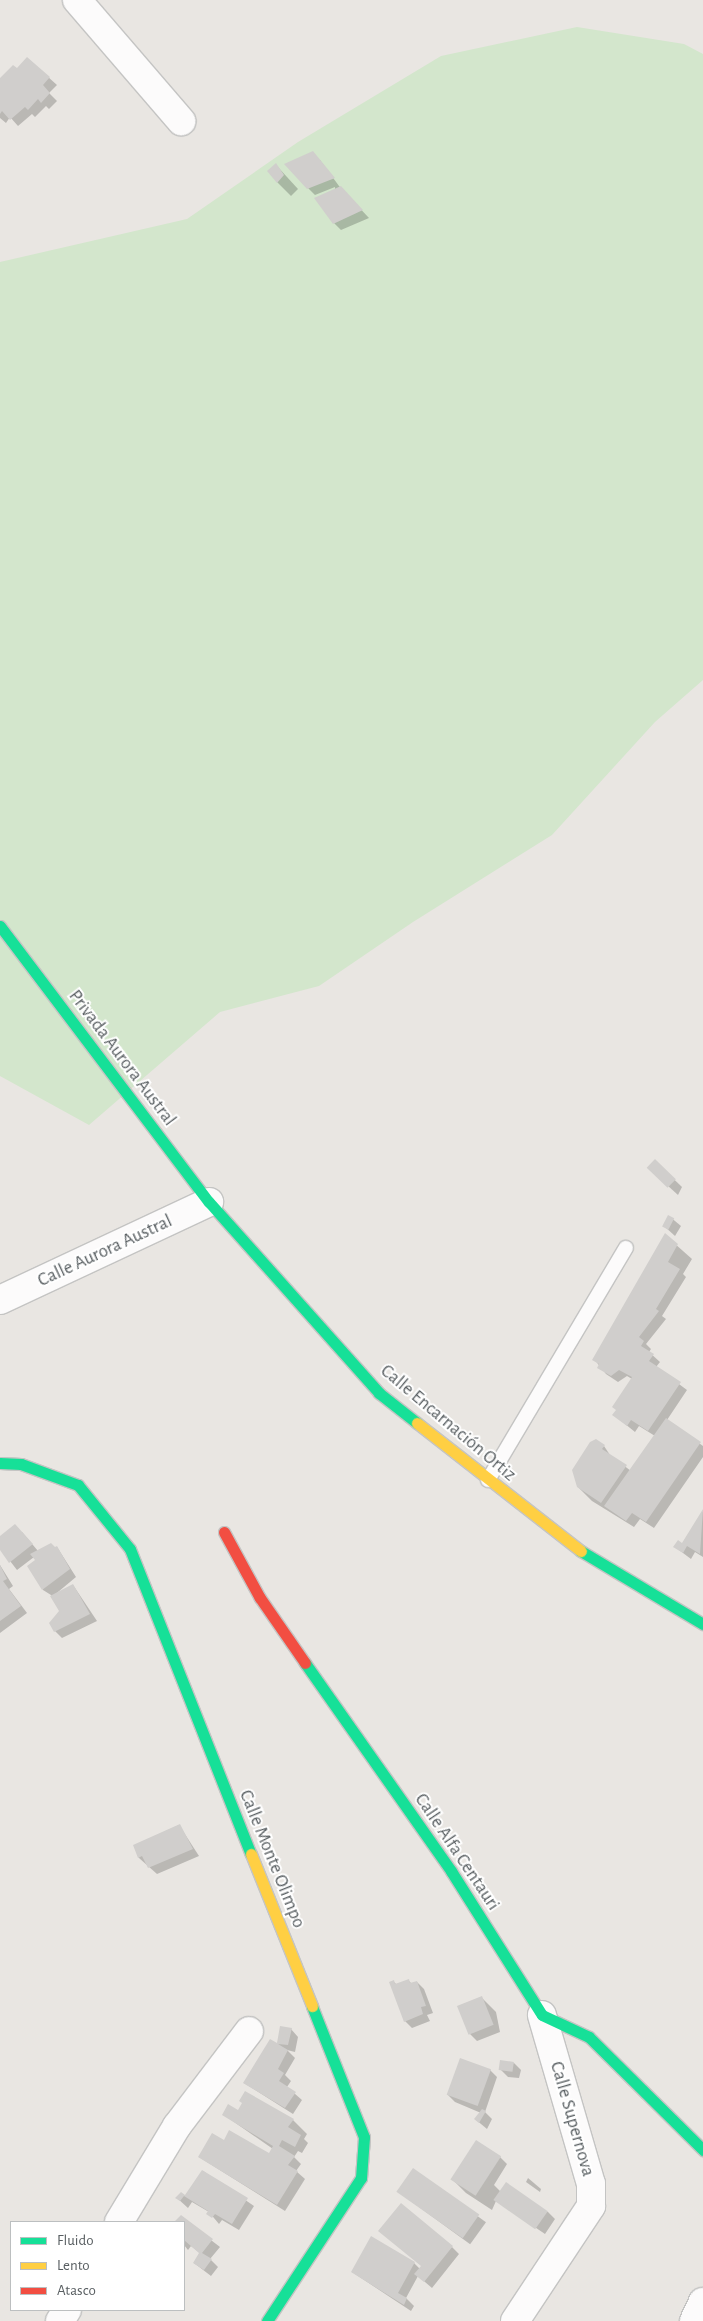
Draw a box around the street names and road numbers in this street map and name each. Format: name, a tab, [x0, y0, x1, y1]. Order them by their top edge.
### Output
street label: Privada Aurora Austral	[63, 985, 181, 1131]
street label: Calle Aurora Austral	[34, 1210, 176, 1292]
street label: Calle Encarnación Ortiz	[376, 1360, 520, 1486]
street label: Calle Monte Olimpo	[234, 1787, 310, 1931]
street label: Calle Alfa Centauri	[409, 1789, 505, 1915]
street label: Calle Supernova	[545, 2059, 599, 2179]

